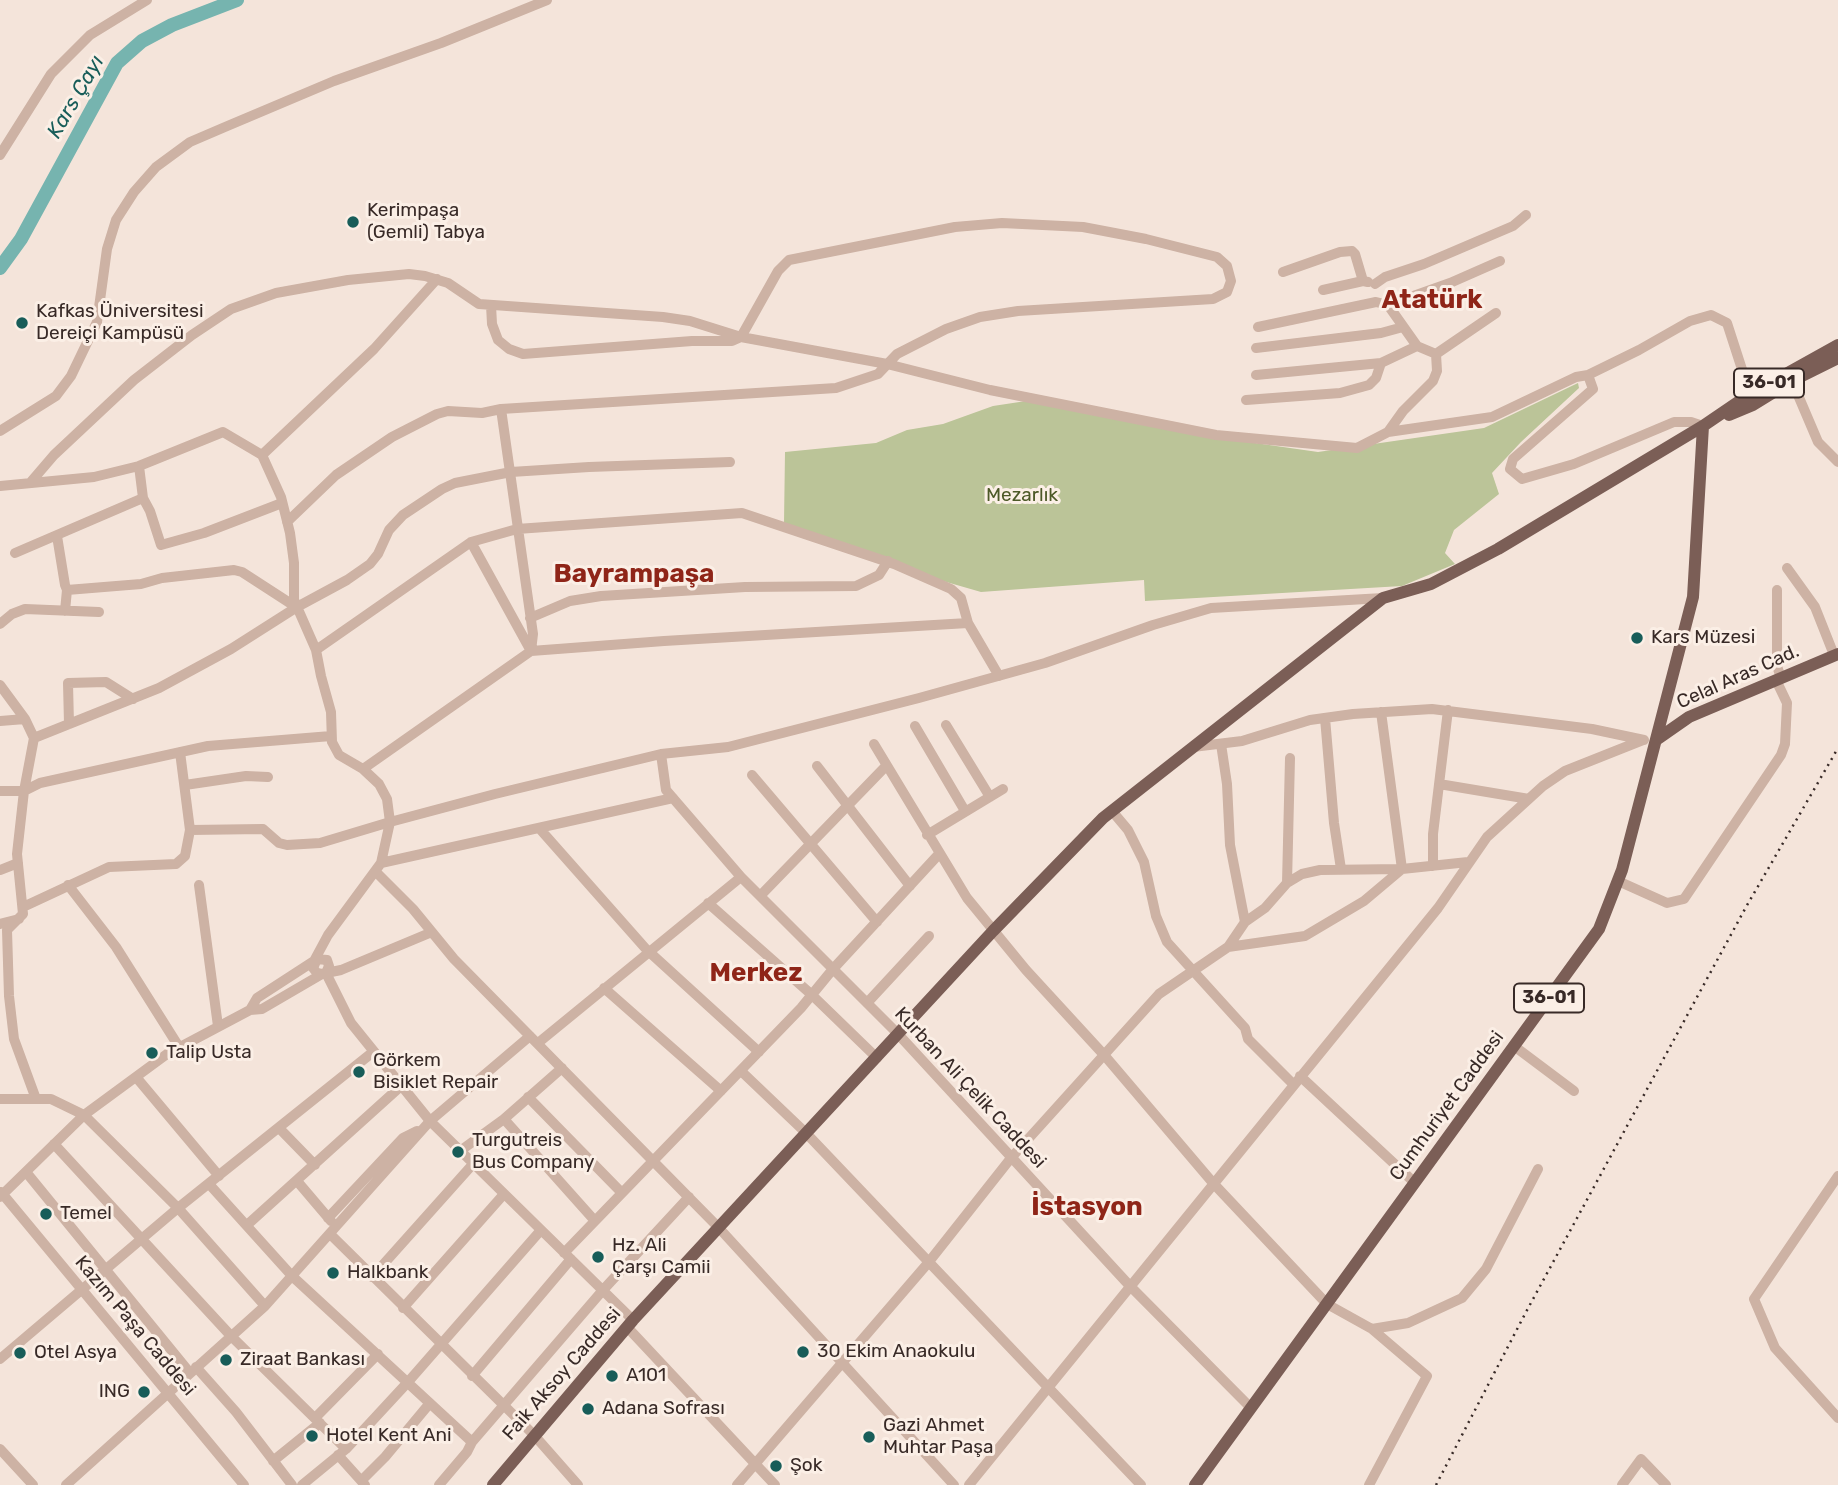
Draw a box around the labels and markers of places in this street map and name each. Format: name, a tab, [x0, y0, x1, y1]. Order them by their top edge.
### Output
place label: Kerimpaşa (Gemli) Tabya	[367, 200, 485, 244]
marker: Kerimpaşa (Gemli) Tabya	[345, 214, 361, 230]
place label: Kafkas Üniversitesi Dereiçi Kampüsü	[36, 301, 204, 345]
marker: Kafkas Üniversitesi Dereiçi Kampüsü	[14, 315, 30, 331]
place label: Kars Müzesi̇	[1651, 627, 1755, 649]
marker: Kars Müzesi̇	[1629, 630, 1645, 646]
place label: Talip Usta	[166, 1042, 252, 1064]
marker: Talip Usta	[144, 1045, 160, 1061]
place label: Görkem Bisiklet Repair	[373, 1050, 498, 1094]
marker: Görkem Bisiklet Repair	[351, 1064, 367, 1080]
place label: Turgutreis Bus Company	[472, 1130, 594, 1174]
marker: Turgutreis Bus Company	[450, 1144, 466, 1160]
place label: Temel	[60, 1203, 112, 1225]
marker: Temel	[38, 1206, 54, 1222]
place label: Hz. Ali Çarşı Camii	[612, 1235, 711, 1279]
marker: Hz. Ali Çarşı Camii	[590, 1249, 606, 1265]
place label: Halkbank	[347, 1262, 429, 1284]
marker: Halkbank	[325, 1265, 341, 1281]
place label: 30 Ekim Anaokulu	[817, 1341, 976, 1363]
place label: Otel Asya	[34, 1342, 117, 1364]
marker: 30 Ekim Anaokulu	[795, 1344, 811, 1360]
marker: Otel Asya	[12, 1345, 28, 1361]
place label: Ziraat Bankası	[240, 1349, 365, 1371]
marker: Ziraat Bankası	[218, 1352, 234, 1368]
place label: A101	[626, 1365, 666, 1387]
marker: A101	[604, 1368, 620, 1384]
place label: ING	[99, 1381, 130, 1403]
marker: ING	[136, 1384, 152, 1400]
place label: Adana Sofrası	[602, 1398, 725, 1420]
marker: Adana Sofrası	[580, 1401, 596, 1417]
place label: Gazi Ahmet Muhtar Paşa	[883, 1415, 993, 1459]
place label: Hotel Kent Ani	[326, 1425, 452, 1447]
marker: Hotel Kent Ani	[304, 1428, 320, 1444]
marker: Gazi Ahmet Muhtar Paşa	[861, 1429, 877, 1445]
place label: Şok	[790, 1455, 823, 1477]
marker: Şok	[768, 1458, 784, 1474]

